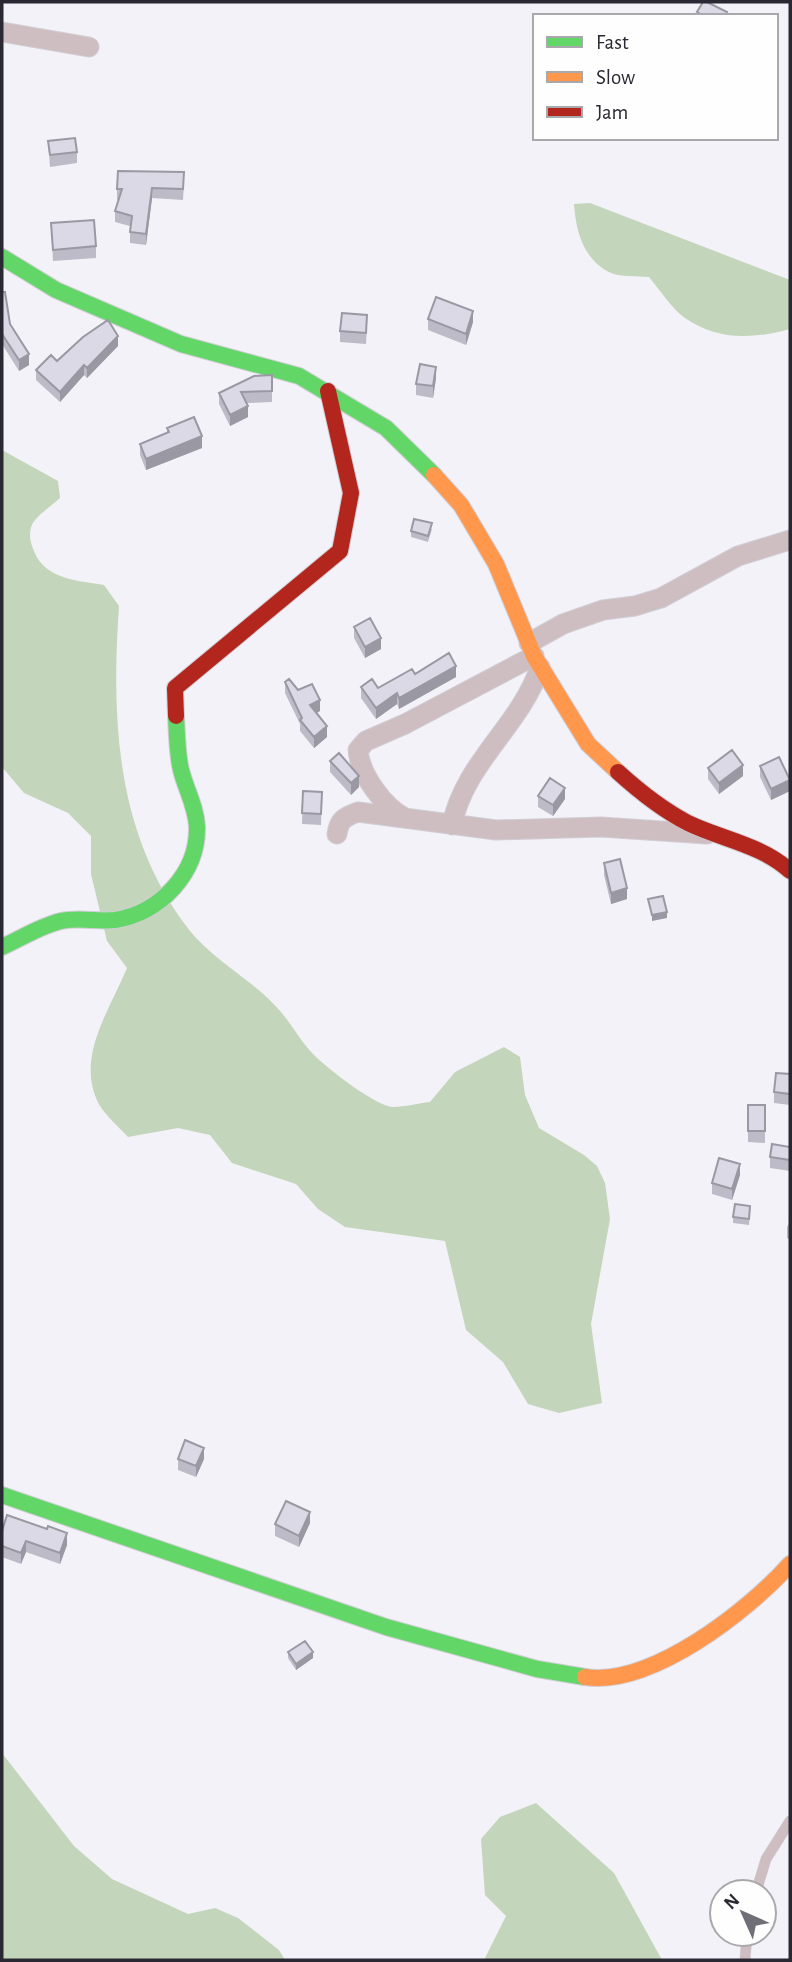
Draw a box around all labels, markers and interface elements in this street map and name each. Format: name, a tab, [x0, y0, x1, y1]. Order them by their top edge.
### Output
legend	[533, 14, 778, 140]
text: Fast	[596, 32, 629, 53]
text: Slow	[596, 67, 635, 88]
text: Jam	[596, 102, 628, 123]
north arrow	[708, 1878, 778, 1948]
text: N	[721, 1891, 743, 1913]

